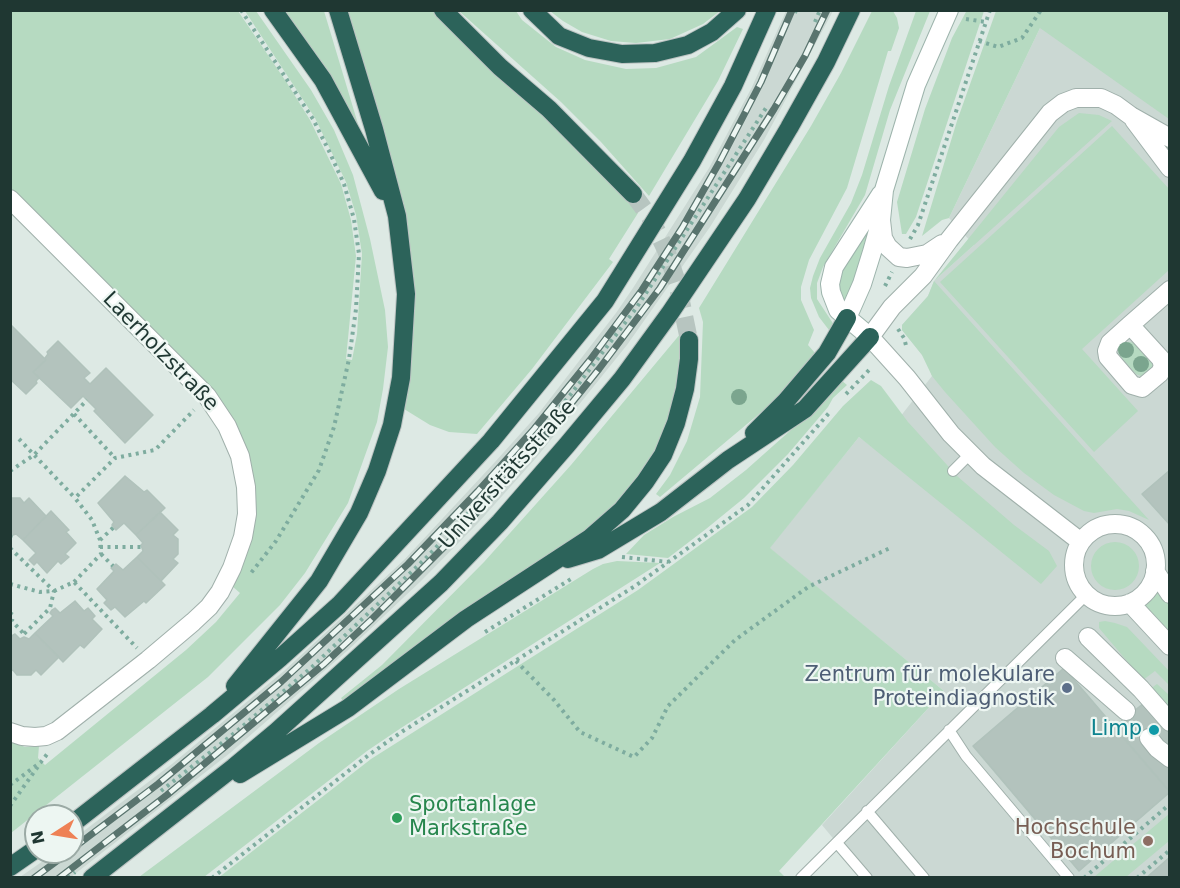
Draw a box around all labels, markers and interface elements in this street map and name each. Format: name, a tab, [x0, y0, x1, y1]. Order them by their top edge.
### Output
street label: Laerholzstraße	[97, 287, 223, 417]
street label: Universitätsstraße	[434, 395, 582, 555]
place label: Zentrum für molekulare Proteindiagnostik	[804, 663, 1055, 713]
marker: Zentrum für molekulare Proteindiagnostik	[1060, 681, 1074, 695]
place label: Limp	[1091, 717, 1142, 743]
marker: Limp	[1147, 723, 1161, 737]
place label: Sportanlage Markstraße	[409, 793, 537, 843]
north arrow	[24, 804, 84, 864]
marker: Sportanlage Markstraße	[390, 811, 404, 825]
place label: Hochschule Bochum	[1015, 816, 1136, 866]
text: N	[27, 829, 49, 846]
marker: Hochschule Bochum	[1141, 834, 1155, 848]

